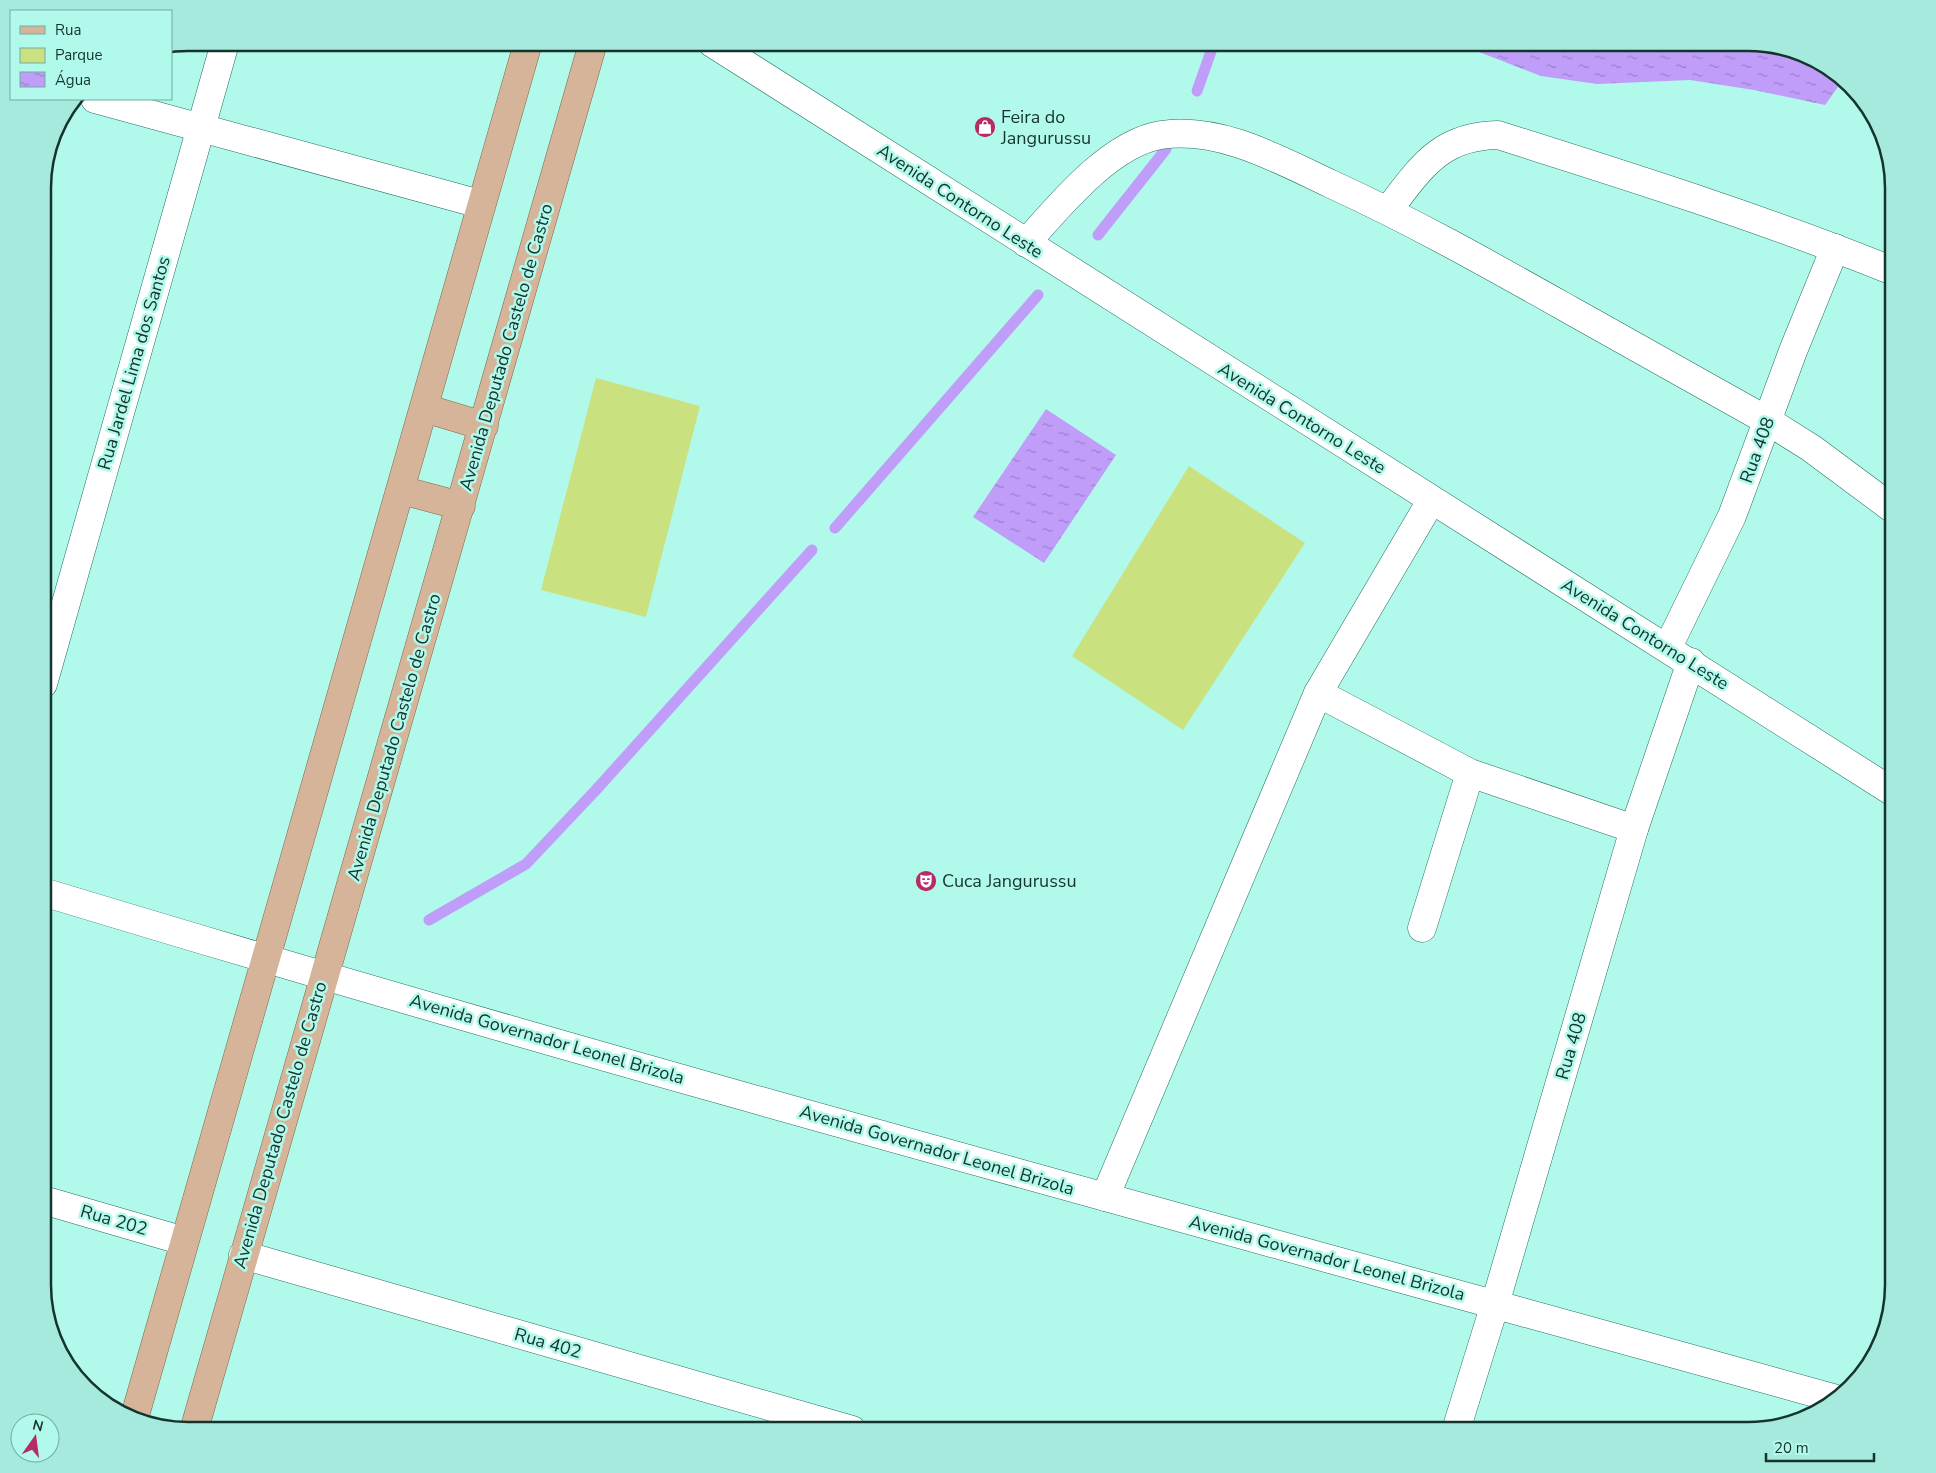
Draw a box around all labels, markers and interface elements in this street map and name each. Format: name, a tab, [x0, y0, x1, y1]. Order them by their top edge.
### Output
legend	[10, 10, 172, 100]
text: Rua	[55, 20, 81, 40]
text: Parque	[55, 45, 103, 65]
text: Água	[55, 70, 91, 90]
place label: Feira do Jangurussu	[1000, 105, 1091, 150]
shop icon: Feira do Jangurussu	[973, 115, 997, 139]
street label: Avenida Contorno Leste	[872, 138, 1048, 264]
street label: Avenida Deputado Castelo de Castro	[453, 201, 559, 493]
street label: Rua Jardel Lima dos Santos	[92, 253, 176, 473]
street label: Avenida Contorno Leste	[1214, 357, 1390, 479]
street label: Rua 408	[1734, 414, 1780, 486]
street label: Avenida Contorno Leste	[1557, 573, 1733, 695]
street label: Avenida Deputado Castelo de Castro	[341, 591, 447, 883]
theatre icon: Cuca Jangurussu	[914, 869, 938, 893]
place label: Cuca Jangurussu	[942, 869, 1077, 893]
street label: Avenida Deputado Castelo de Castro	[227, 979, 333, 1271]
street label: Avenida Governador Leonel Brizola	[407, 988, 687, 1090]
street label: Rua 408	[1550, 1010, 1592, 1082]
street label: Avenida Governador Leonel Brizola	[797, 1099, 1077, 1201]
street label: Rua 202	[78, 1199, 150, 1241]
street label: Avenida Governador Leonel Brizola	[1186, 1210, 1468, 1306]
street label: Rua 402	[512, 1322, 584, 1364]
north arrow	[10, 1413, 60, 1463]
text: N	[31, 1415, 45, 1436]
scale bar	[1766, 1430, 1874, 1462]
text: 20 m	[1774, 1438, 1809, 1458]

